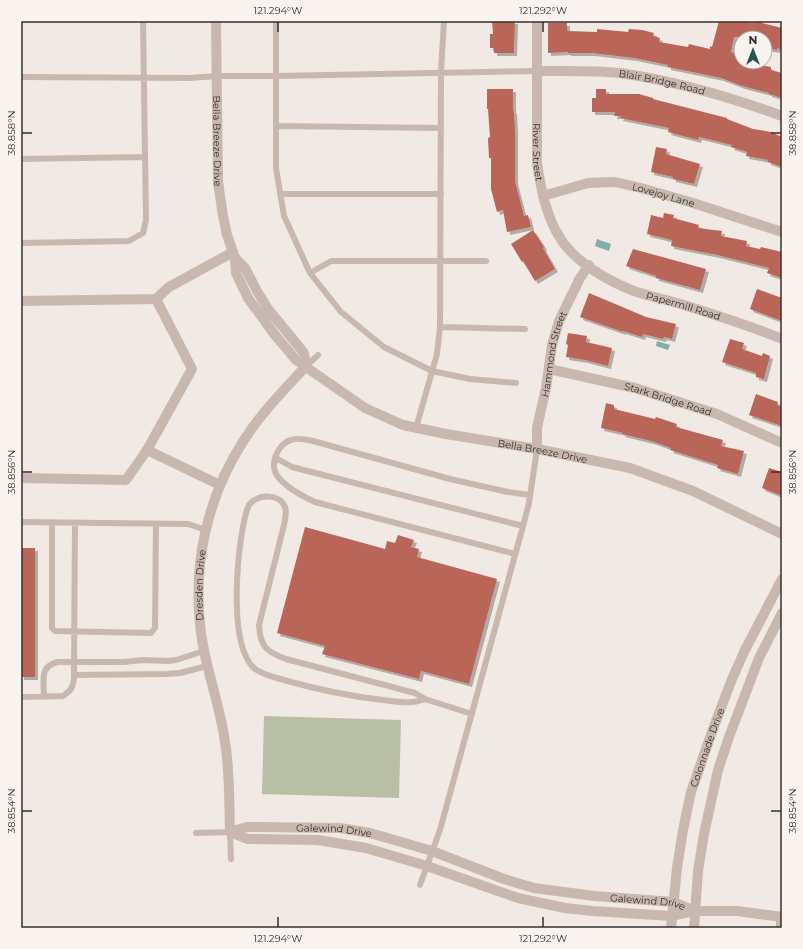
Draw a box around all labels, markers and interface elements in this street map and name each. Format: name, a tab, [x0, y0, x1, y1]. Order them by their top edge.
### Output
text: 121.294°W	[254, 4, 302, 17]
text: 121.292°W	[519, 4, 567, 17]
north arrow	[733, 30, 773, 70]
text: N	[749, 33, 757, 47]
street label: Blair Bridge Road	[618, 66, 707, 97]
street label: Bella Breeze Drive	[210, 95, 225, 187]
text: 38.858°N	[5, 110, 18, 156]
text: 38.858°N	[786, 110, 799, 156]
street label: River Street	[531, 123, 546, 182]
street label: Lovejoy Lane	[631, 180, 697, 210]
street label: Papermill Road	[645, 289, 723, 323]
street label: Hammond Street	[538, 309, 569, 398]
street label: Stark Bridge Road	[623, 379, 714, 419]
street label: Bella Breeze Drive	[497, 436, 589, 466]
text: 38.856°N	[5, 450, 18, 494]
text: 38.856°N	[786, 450, 799, 494]
street label: Dresden Drive	[192, 548, 208, 621]
street label: Colonnade Drive	[687, 706, 727, 789]
text: 38.854°N	[5, 788, 18, 834]
text: 38.854°N	[786, 788, 799, 834]
street label: Galewind Drive	[296, 821, 373, 840]
street label: Galewind Drive	[610, 891, 688, 913]
text: 121.294°W	[254, 932, 302, 945]
text: 121.292°W	[519, 932, 567, 945]

